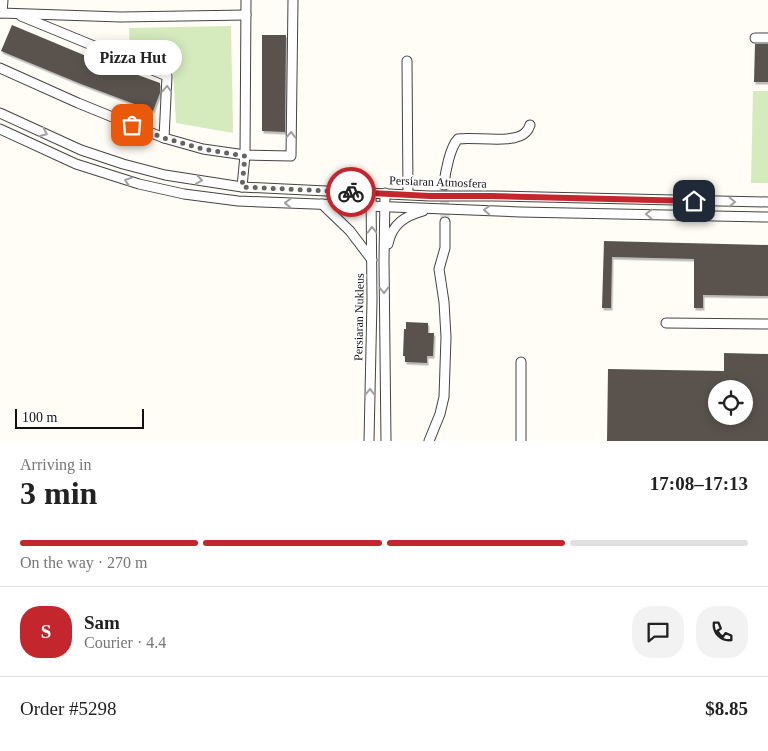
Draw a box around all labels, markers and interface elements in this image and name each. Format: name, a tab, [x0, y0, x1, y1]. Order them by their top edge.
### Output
callout: Pizza Hut	[83, 40, 181, 75]
text: Pizza Hut	[99, 49, 167, 66]
one-way arrow	[161, 85, 172, 93]
pin	[111, 104, 153, 146]
icon: bag	[118, 111, 146, 139]
one-way arrow	[39, 127, 48, 137]
one-way arrow	[286, 131, 296, 138]
courier	[326, 167, 376, 217]
street label: Persiaran Atmosfera	[389, 173, 488, 191]
one-way arrow	[195, 174, 203, 185]
one-way arrow	[124, 176, 132, 186]
icon: bike	[337, 178, 365, 206]
pin	[673, 180, 715, 222]
icon: home	[680, 187, 708, 215]
one-way arrow	[728, 196, 736, 207]
one-way arrow	[284, 198, 292, 208]
one-way arrow	[483, 204, 491, 215]
one-way arrow	[645, 209, 653, 219]
one-way arrow	[367, 226, 377, 234]
street label: Persiaran Nukleus	[351, 273, 367, 361]
one-way arrow	[379, 287, 389, 295]
map controls	[708, 380, 753, 425]
button: locate	[708, 380, 753, 425]
one-way arrow	[365, 388, 375, 396]
scale bar	[15, 406, 144, 429]
text: 100 m	[22, 410, 57, 425]
text: Arriving in	[20, 456, 92, 473]
text: 17:08–17:13	[650, 473, 748, 494]
text: 3 min	[20, 475, 97, 511]
text: On the way · 270 m	[20, 554, 148, 571]
button: chat	[632, 606, 684, 658]
button: phone	[696, 606, 748, 658]
text: Sam	[84, 612, 120, 633]
text: S	[41, 621, 51, 642]
text: Courier · 4.4	[84, 634, 166, 651]
text: Order #5298	[20, 698, 117, 719]
text: $8.85	[705, 698, 748, 719]

